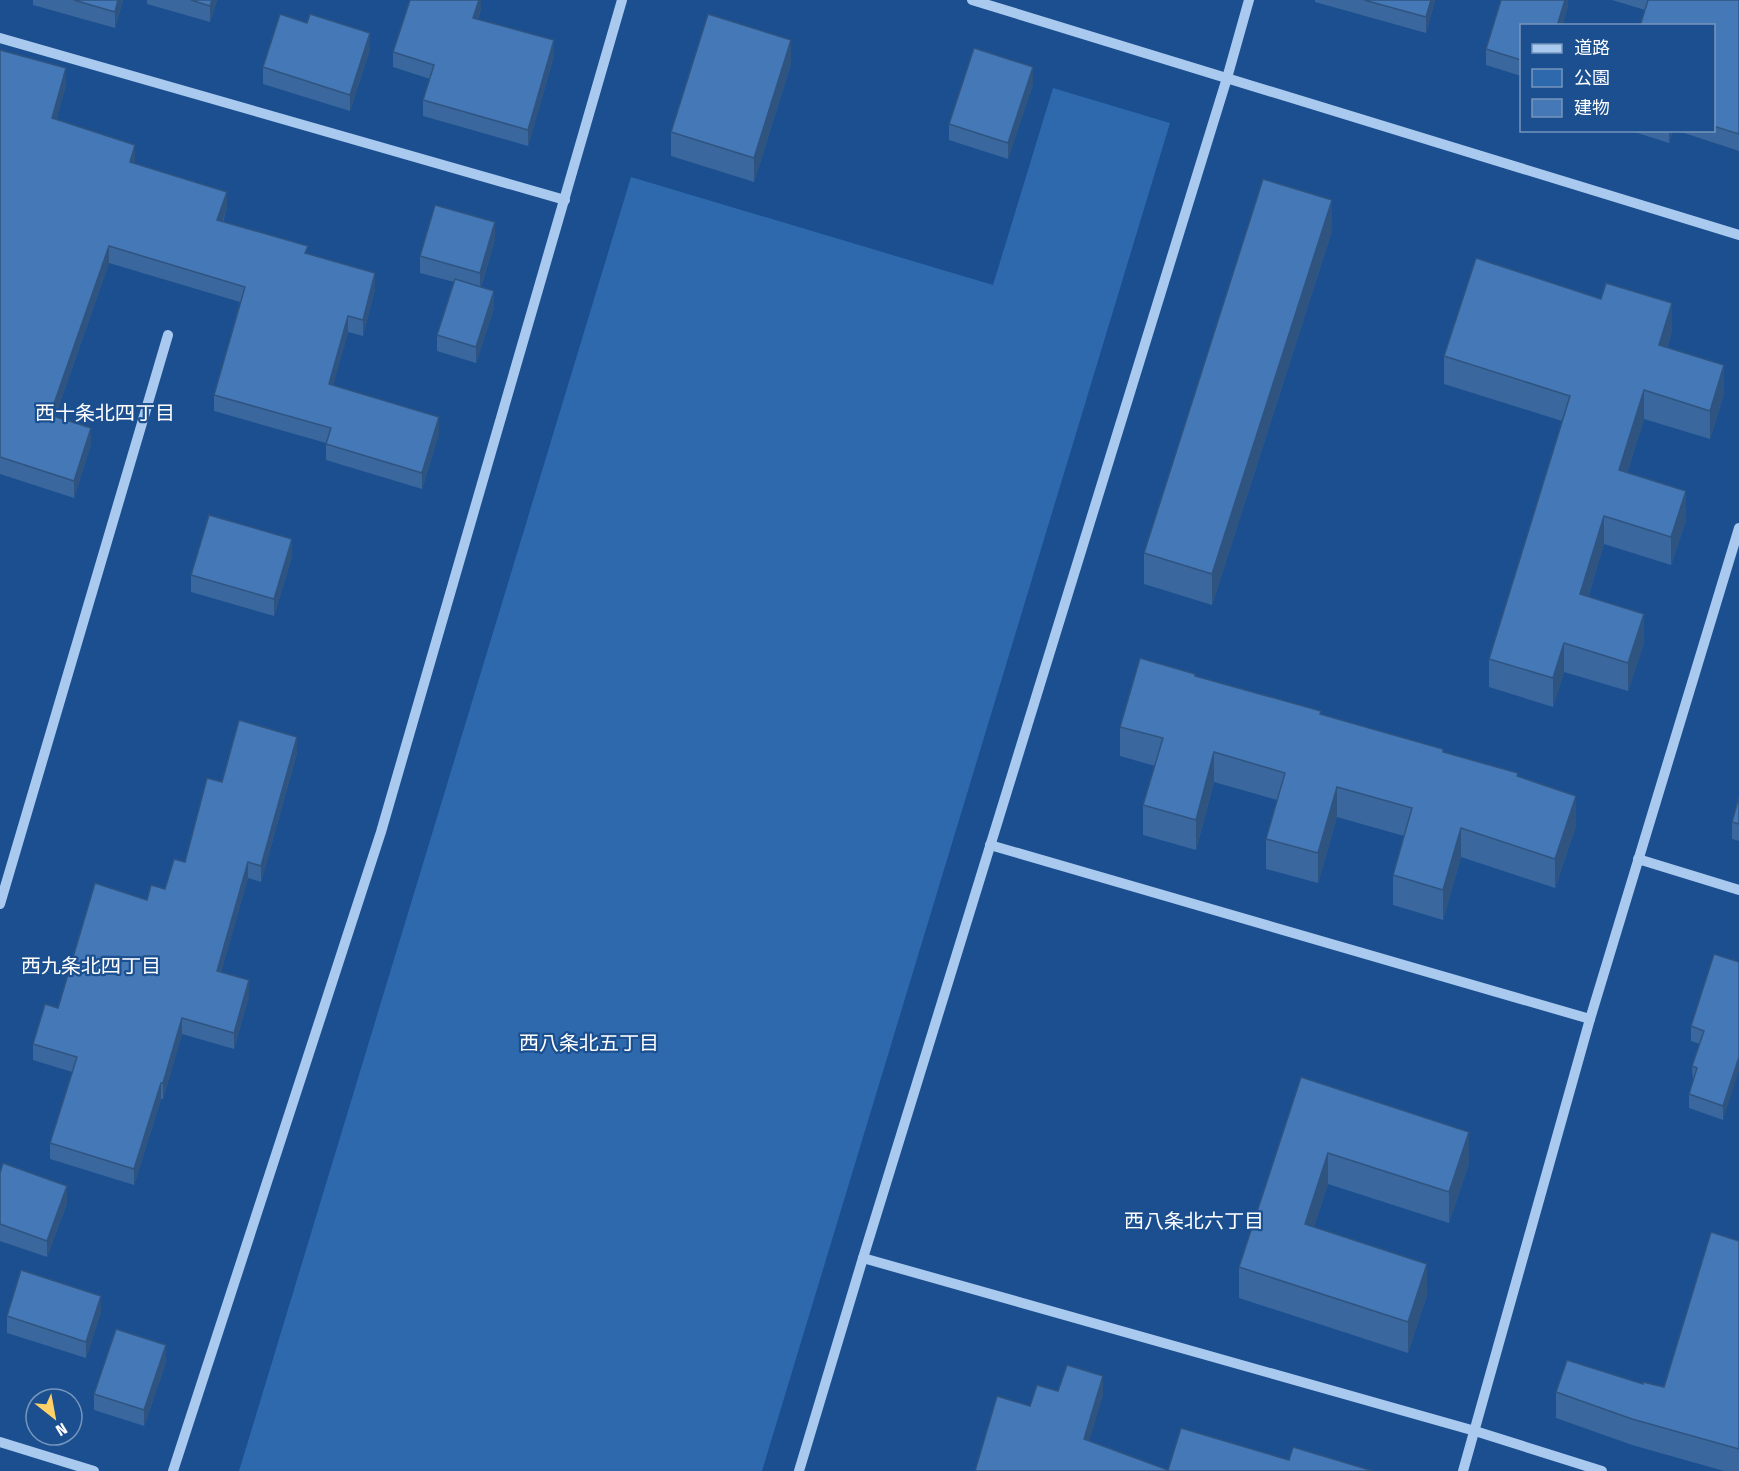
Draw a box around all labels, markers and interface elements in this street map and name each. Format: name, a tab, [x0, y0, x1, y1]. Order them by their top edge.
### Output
legend	[1520, 24, 1715, 132]
text: 道路	[1574, 37, 1610, 59]
text: 公園	[1574, 67, 1610, 89]
text: 建物	[1574, 97, 1610, 119]
district label: 西十条北四丁目	[35, 401, 175, 425]
district label: 西九条北四丁目	[21, 954, 161, 978]
district label: 西八条北五丁目	[519, 1031, 659, 1055]
district label: 西八条北六丁目	[1124, 1209, 1264, 1233]
north arrow	[24, 1387, 84, 1447]
text: N	[52, 1419, 70, 1440]

